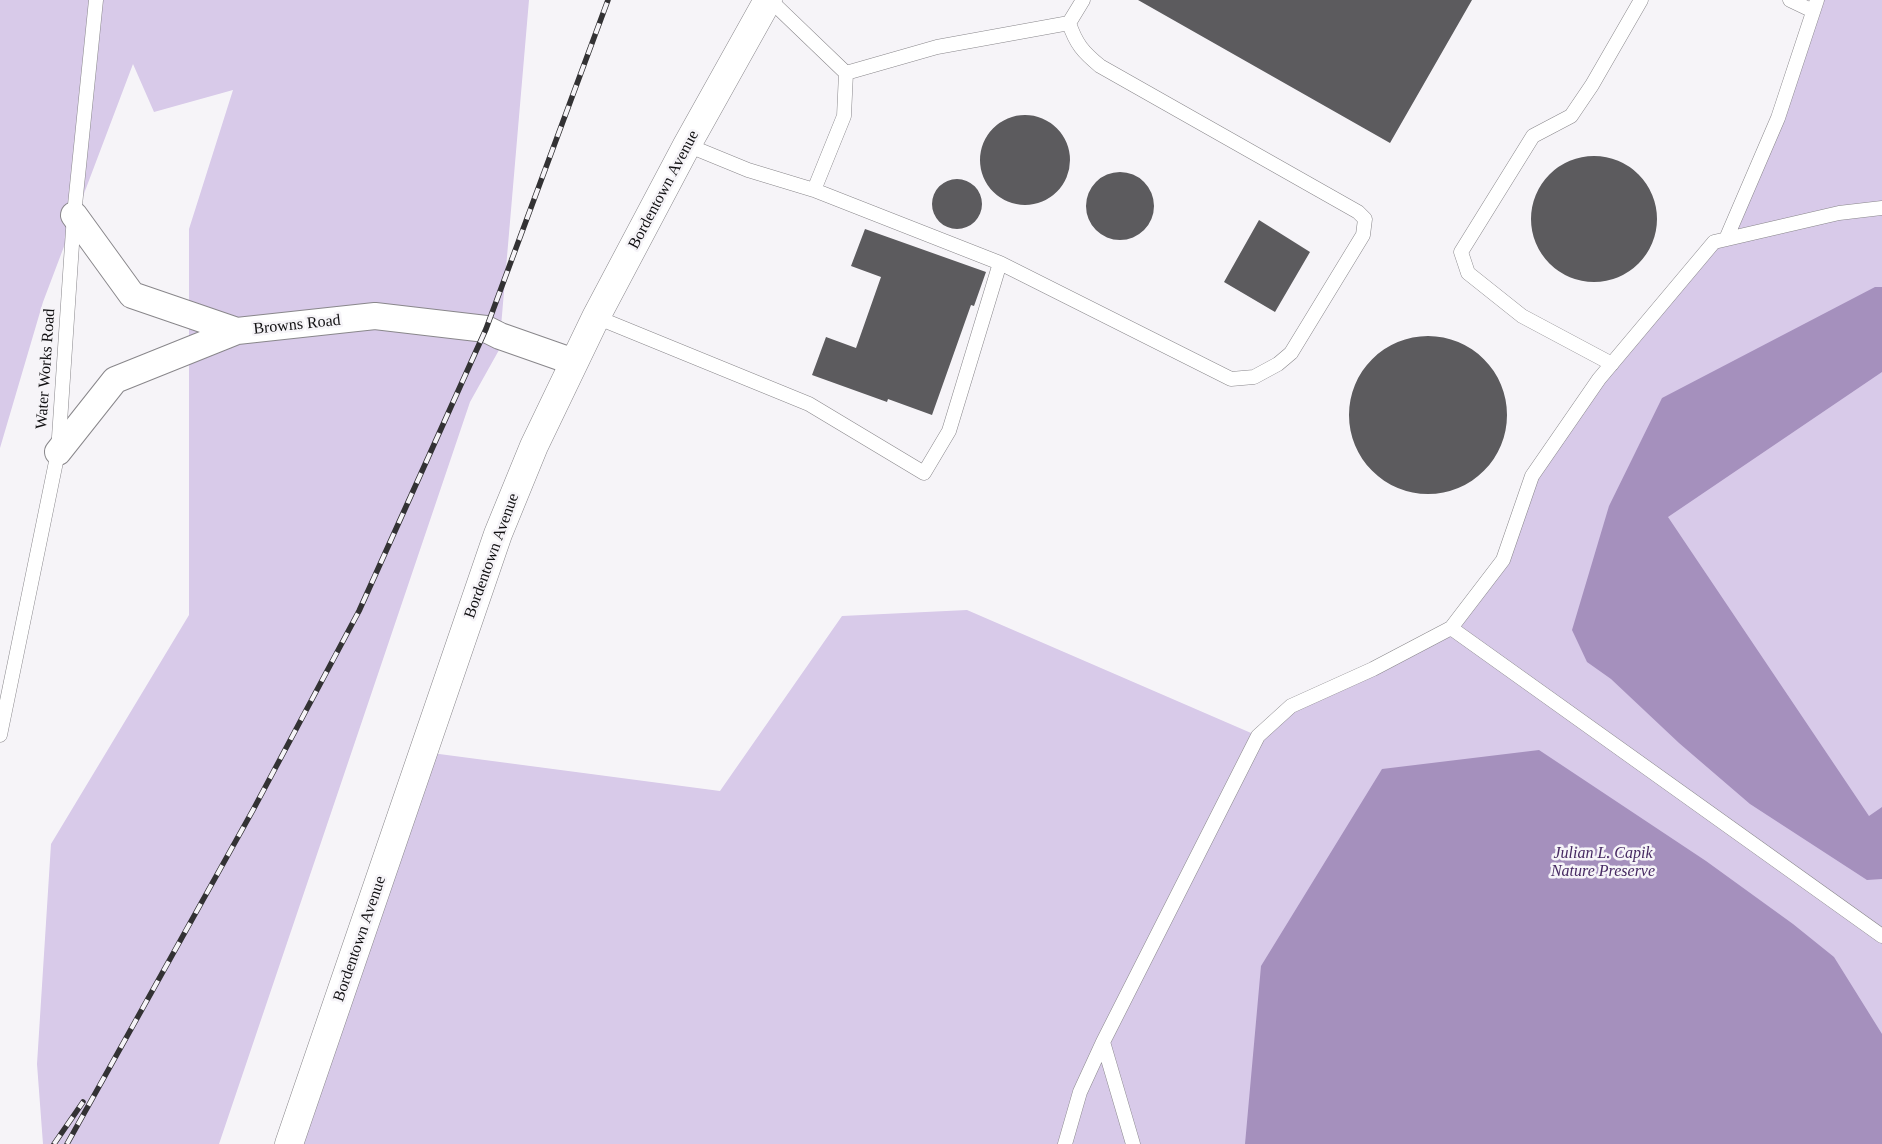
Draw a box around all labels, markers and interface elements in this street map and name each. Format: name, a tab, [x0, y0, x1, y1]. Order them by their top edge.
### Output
street label: Bordentown Avenue	[625, 127, 703, 253]
street label: Water Works Road	[32, 308, 60, 430]
street label: Browns Road	[252, 311, 342, 339]
street label: Bordentown Avenue	[460, 491, 524, 621]
park label: Julian L. Capik Nature Preserve	[1551, 844, 1655, 882]
street label: Bordentown Avenue	[329, 874, 391, 1004]

